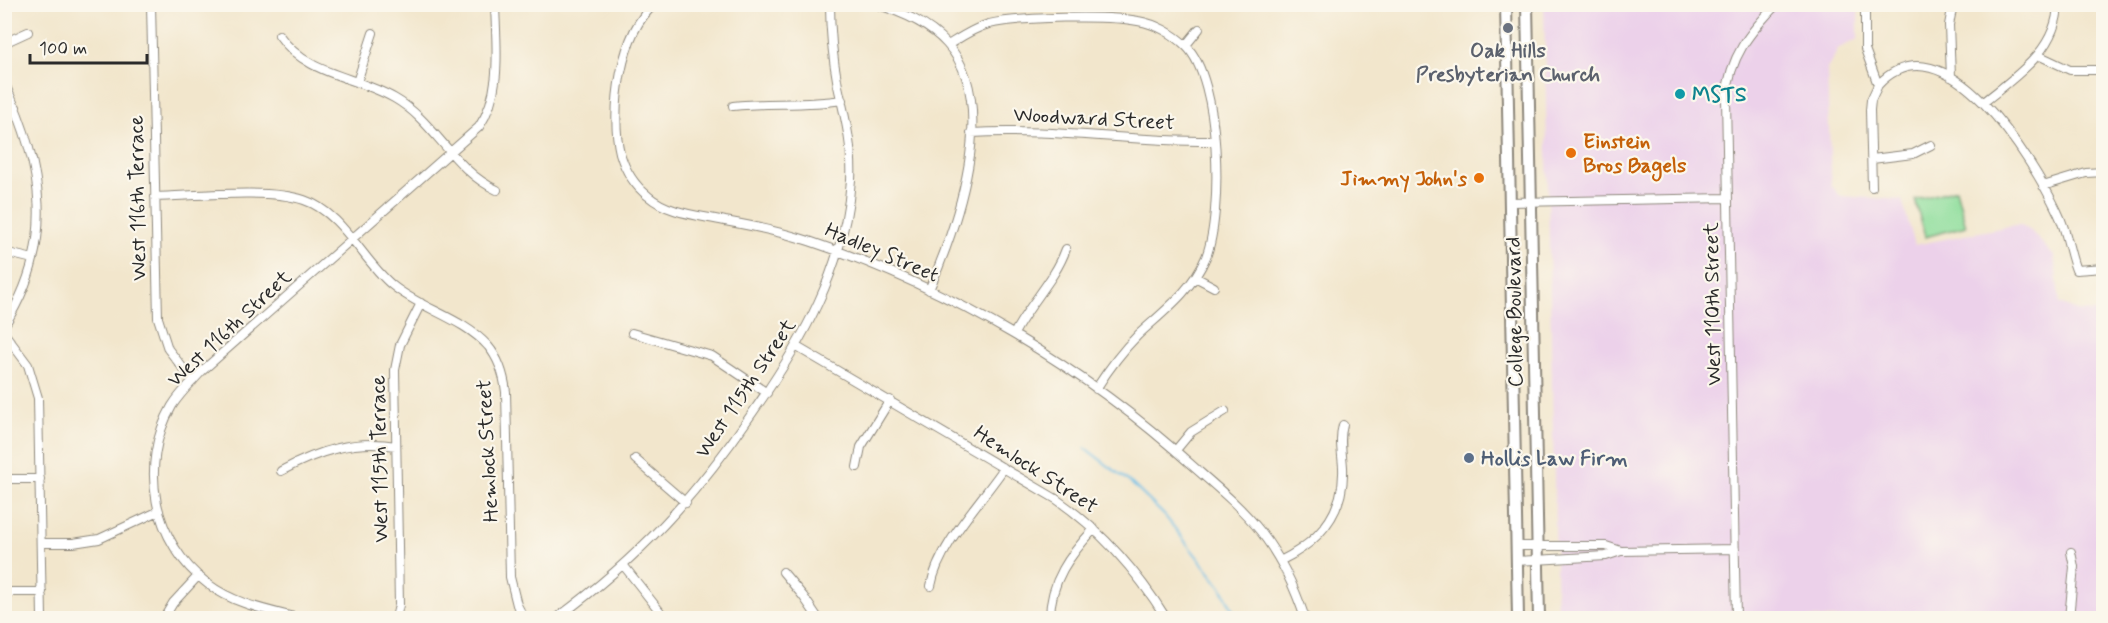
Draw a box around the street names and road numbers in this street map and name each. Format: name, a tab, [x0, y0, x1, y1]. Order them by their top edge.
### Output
street label: Woodward Street	[1013, 101, 1175, 137]
street label: West 116th Terrace	[123, 115, 153, 281]
street label: Hadley Street	[820, 216, 943, 290]
street label: West 110th Street	[1698, 221, 1728, 386]
street label: College Boulevard	[1500, 236, 1530, 388]
street label: West 116th Street	[161, 263, 298, 394]
street label: West 115th Street	[689, 313, 803, 464]
street label: West 115th Terrace	[365, 375, 395, 543]
street label: Hemlock Street	[470, 379, 506, 523]
street label: Hemlock Street	[968, 419, 1103, 521]

